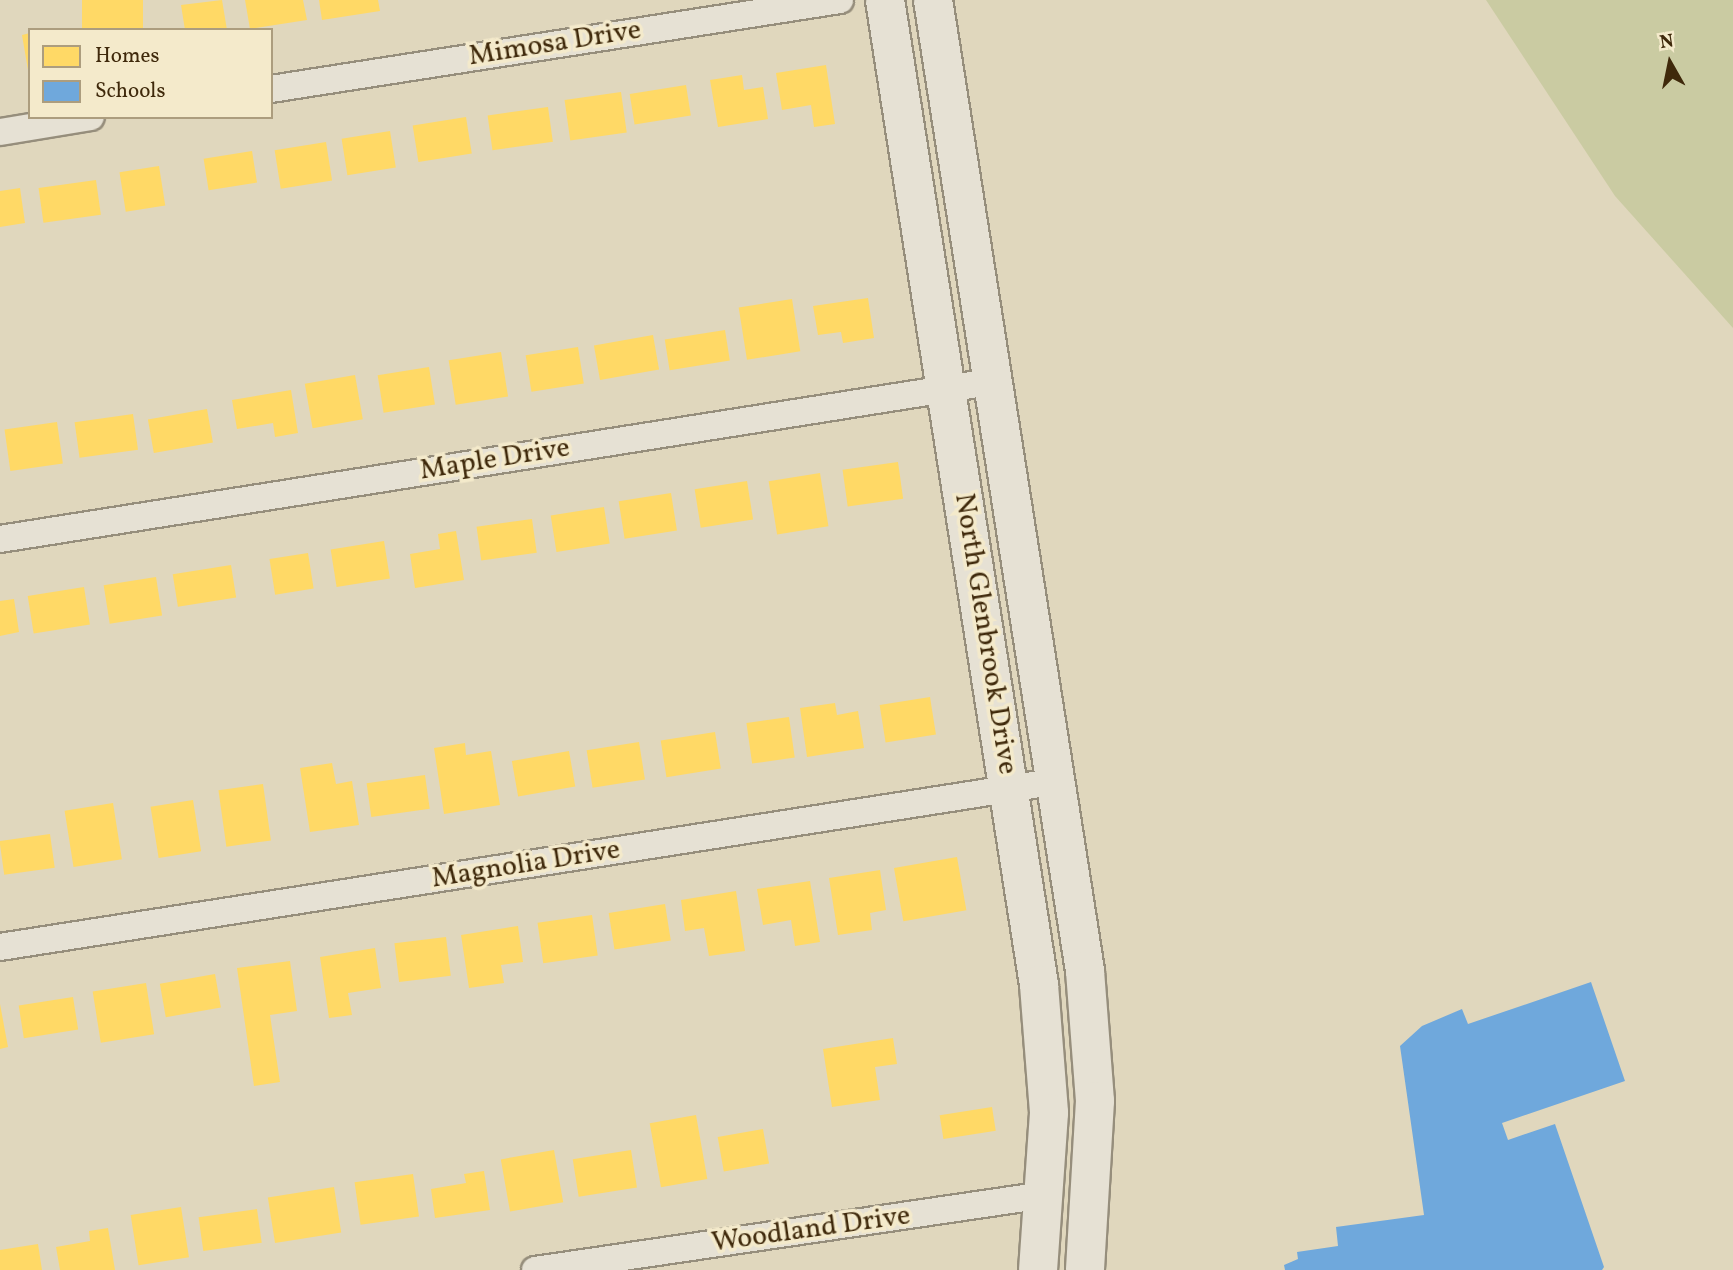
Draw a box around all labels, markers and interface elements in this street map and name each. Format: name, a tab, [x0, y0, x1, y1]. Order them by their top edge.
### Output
street label: Mimosa Drive	[466, 14, 644, 74]
legend	[28, 28, 273, 119]
north arrow	[1635, 28, 1705, 98]
text: N	[1658, 28, 1676, 56]
text: Homes	[95, 42, 160, 71]
text: Schools	[95, 77, 165, 106]
street label: Maple Drive	[418, 432, 572, 488]
street label: North Glenbrook Drive	[946, 491, 1024, 777]
street label: Magnolia Drive	[429, 834, 623, 896]
street label: Woodland Drive	[710, 1199, 912, 1261]

